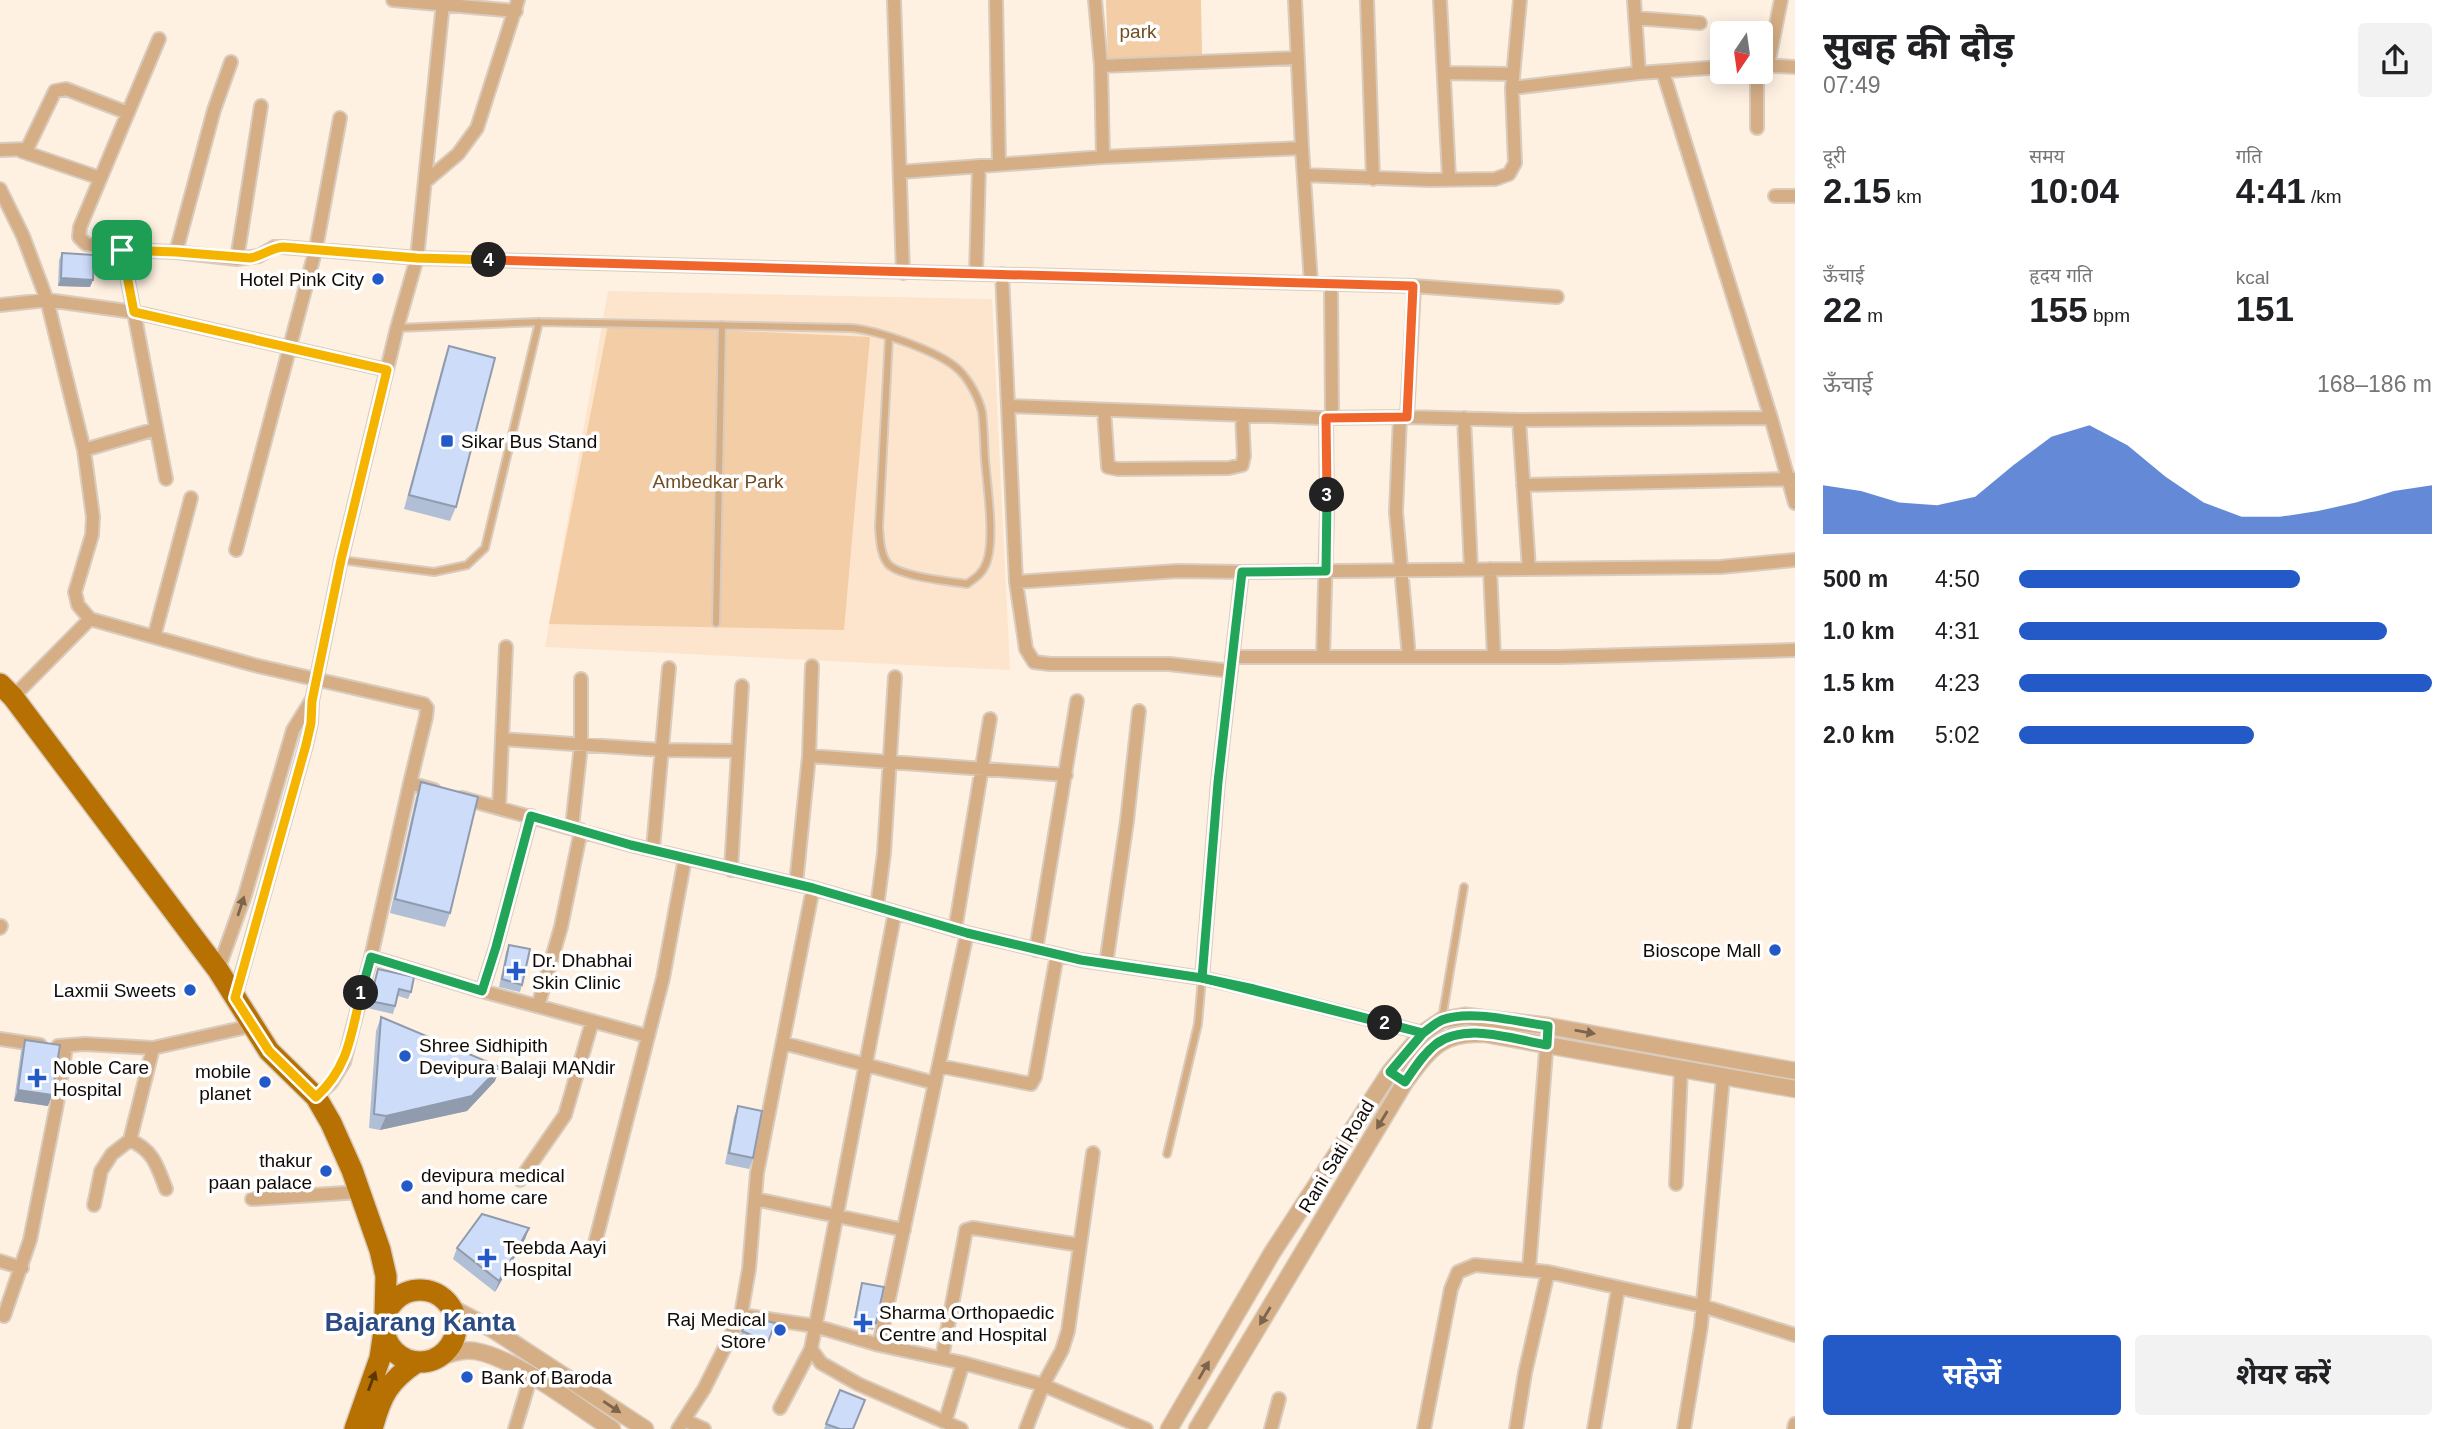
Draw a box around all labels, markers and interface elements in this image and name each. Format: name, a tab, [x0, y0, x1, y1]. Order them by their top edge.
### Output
park label: park	[1120, 21, 1157, 42]
north arrow	[1710, 21, 1773, 84]
map controls	[1710, 21, 1773, 84]
button: share	[2358, 23, 2432, 97]
text: सुबह की दौड़	[1823, 25, 2014, 67]
text: 07:49	[1823, 72, 1881, 98]
text: दूरी	[1823, 146, 1846, 167]
text: समय	[2029, 146, 2065, 167]
text: गति	[2236, 146, 2262, 167]
text: 2.15	[1823, 171, 1891, 210]
text: 10:04	[2029, 171, 2119, 210]
text: 4:41	[2236, 171, 2306, 210]
text: km	[1891, 186, 1922, 207]
text: /km	[2306, 186, 2342, 207]
pin	[92, 220, 152, 280]
icon: arrive	[103, 231, 141, 269]
pin: 4	[472, 243, 506, 278]
text: 4	[483, 249, 494, 270]
text: ऊँचाई	[1823, 265, 1864, 286]
text: हृदय गति	[2029, 265, 2093, 286]
text: kcal	[2236, 267, 2269, 288]
place label: Hotel Pink City	[239, 269, 364, 290]
marker: Hotel Pink City	[370, 271, 386, 287]
text: 151	[2236, 289, 2294, 328]
text: 22	[1823, 290, 1862, 329]
text: 155	[2029, 290, 2088, 329]
text: m	[1862, 305, 1883, 326]
text: bpm	[2088, 305, 2130, 326]
text: ऊँचाई	[1823, 371, 1873, 397]
text: 168–186 m	[2317, 371, 2432, 397]
place label: Sikar Bus Stand	[461, 431, 597, 452]
marker: Sikar Bus Stand	[439, 433, 455, 449]
park label: Ambedkar Park	[653, 471, 784, 492]
pin: 3	[1310, 477, 1344, 512]
text: 3	[1321, 484, 1332, 505]
text: 500 m	[1823, 566, 1888, 592]
text: 4:50	[1935, 566, 1980, 592]
text: 1.0 km	[1823, 618, 1895, 644]
text: 4:31	[1935, 618, 1980, 644]
text: 1.5 km	[1823, 670, 1895, 696]
text: 4:23	[1935, 670, 1980, 696]
text: 2.0 km	[1823, 722, 1895, 748]
text: 5:02	[1935, 722, 1980, 748]
one-way arrow	[236, 895, 247, 916]
place label: Bioscope Mall	[1643, 940, 1761, 961]
marker: Bioscope Mall	[1767, 942, 1783, 958]
place label: Dr. Dhabhai Skin Clinic	[532, 950, 632, 993]
marker: Dr. Dhabhai Skin Clinic	[506, 961, 526, 981]
pin: 1	[344, 976, 378, 1010]
place label: Laxmii Sweets	[54, 980, 176, 1001]
marker: Laxmii Sweets	[182, 982, 198, 998]
text: 1	[355, 982, 366, 1003]
pin: 2	[1368, 1006, 1402, 1040]
text: 2	[1379, 1012, 1390, 1033]
one-way arrow	[1574, 1027, 1596, 1038]
place label: Shree Sidhipith Devipura Balaji MANdir	[419, 1035, 616, 1078]
marker: Shree Sidhipith Devipura Balaji MANdir	[397, 1048, 413, 1064]
place label: Noble Care Hospital	[53, 1057, 149, 1100]
place label: mobile planet	[195, 1061, 252, 1104]
marker: Noble Care Hospital	[27, 1068, 47, 1088]
marker: mobile planet	[257, 1074, 273, 1090]
street label: Rani Sati Road	[1295, 1096, 1378, 1216]
one-way arrow	[1375, 1111, 1388, 1130]
place label: thakur paan palace	[208, 1150, 313, 1193]
marker: thakur paan palace	[318, 1163, 334, 1179]
place label: devipura medical and home care	[421, 1165, 565, 1208]
marker: devipura medical and home care	[399, 1178, 415, 1194]
place label: Teebda Aayi Hospital	[503, 1237, 607, 1280]
marker: Teebda Aayi Hospital	[477, 1248, 497, 1268]
place label: Sharma Orthopaedic Centre and Hospital	[879, 1302, 1054, 1345]
one-way arrow	[1259, 1306, 1271, 1325]
district label: Bajarang Kanta	[325, 1307, 516, 1337]
place label: Raj Medical Store	[667, 1309, 766, 1352]
marker: Sharma Orthopaedic Centre and Hospital	[853, 1313, 873, 1333]
marker: Raj Medical Store	[772, 1322, 788, 1338]
button: सहेजें	[1823, 1335, 2121, 1415]
button: शेयर करें	[2135, 1335, 2432, 1415]
one-way arrow	[1198, 1360, 1210, 1380]
place label: Bank of Baroda	[481, 1367, 612, 1388]
marker: Bank of Baroda	[459, 1369, 475, 1385]
one-way arrow	[366, 1370, 377, 1391]
one-way arrow	[603, 1400, 621, 1414]

